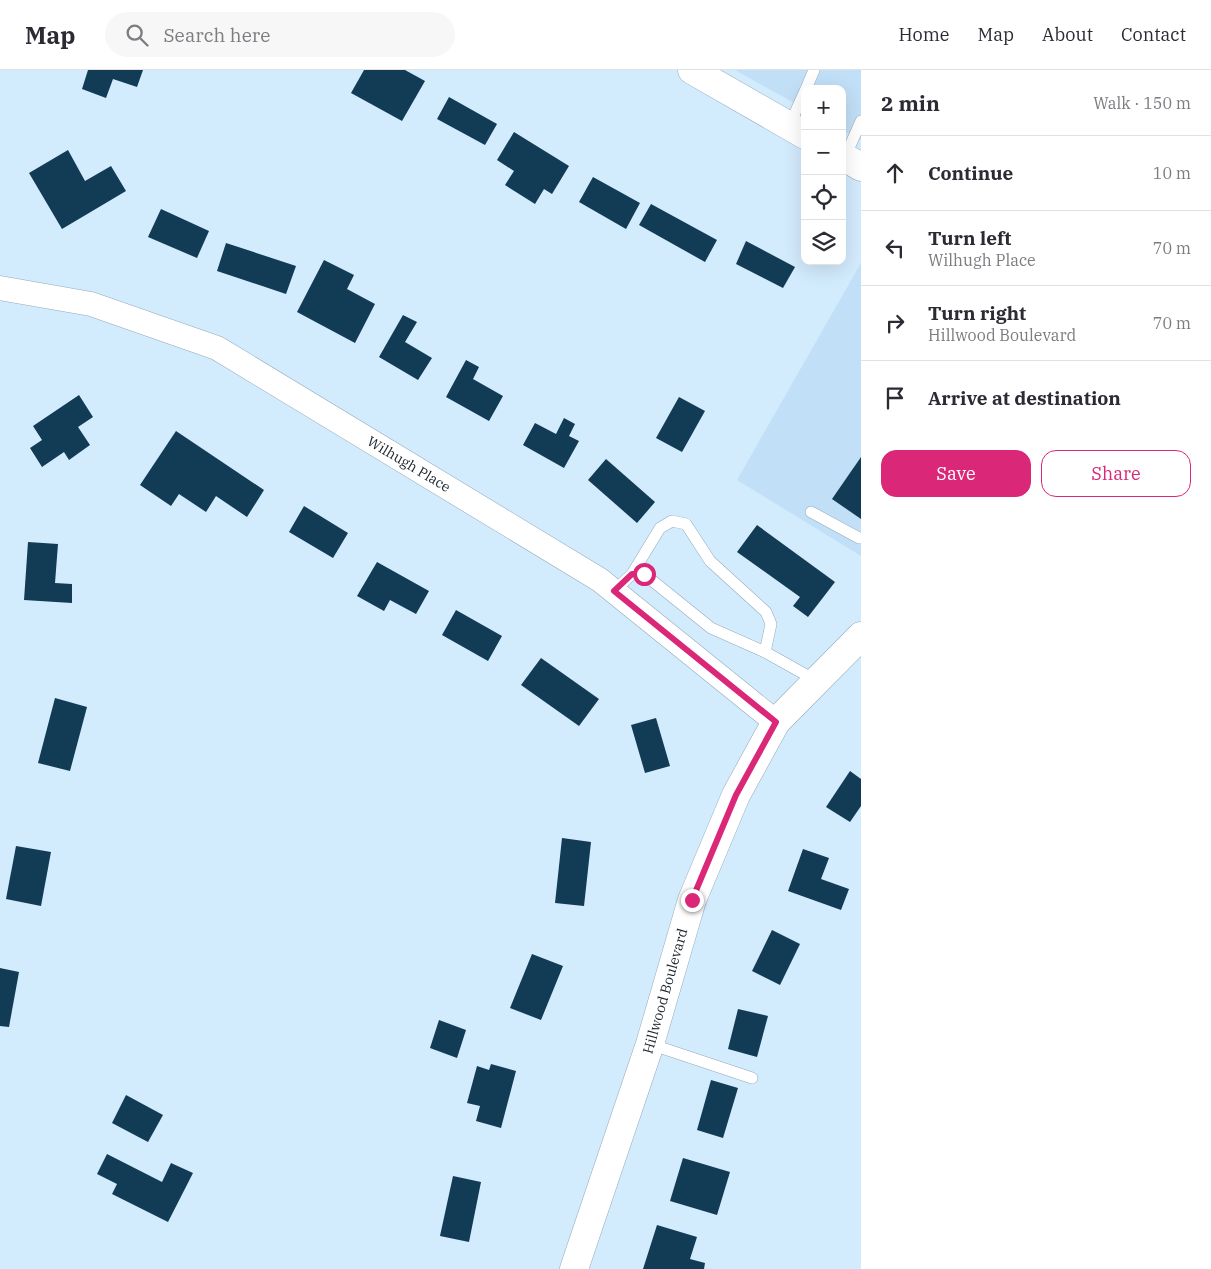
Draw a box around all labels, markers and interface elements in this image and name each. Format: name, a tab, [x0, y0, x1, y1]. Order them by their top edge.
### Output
search box	[105, 12, 455, 57]
text: Map	[25, 19, 75, 51]
icon: search	[123, 21, 151, 49]
text: Search here	[163, 23, 270, 47]
text: Home	[898, 23, 950, 46]
text: Map	[978, 23, 1014, 46]
text: About	[1042, 23, 1093, 46]
text: Contact	[1121, 23, 1186, 46]
map controls	[801, 85, 846, 265]
button: +	[801, 85, 846, 130]
text: 2 min	[881, 89, 940, 117]
text: Walk · 150 m	[1093, 93, 1191, 113]
button: −	[801, 130, 846, 175]
icon: ahead	[881, 159, 909, 187]
text: Continue	[928, 161, 1013, 185]
text: 10 m	[1153, 163, 1191, 183]
button: locate	[801, 175, 846, 220]
button: layers	[801, 220, 846, 265]
text: Turn left	[928, 226, 1011, 250]
icon: left	[881, 234, 909, 262]
text: 70 m	[1153, 238, 1191, 258]
text: Wilhugh Place	[928, 250, 1036, 270]
text: Turn right	[928, 301, 1026, 325]
icon: right	[881, 309, 909, 337]
text: 70 m	[1153, 313, 1191, 333]
text: Hillwood Boulevard	[928, 325, 1076, 345]
icon: arrive	[881, 384, 909, 412]
text: Arrive at destination	[928, 386, 1121, 410]
street label: Wilhugh Place	[364, 432, 454, 496]
button: Save	[881, 450, 1031, 497]
button: Share	[1041, 450, 1191, 497]
route start	[633, 563, 656, 586]
route end	[681, 889, 704, 912]
street label: Hillwood Boulevard	[638, 926, 692, 1056]

